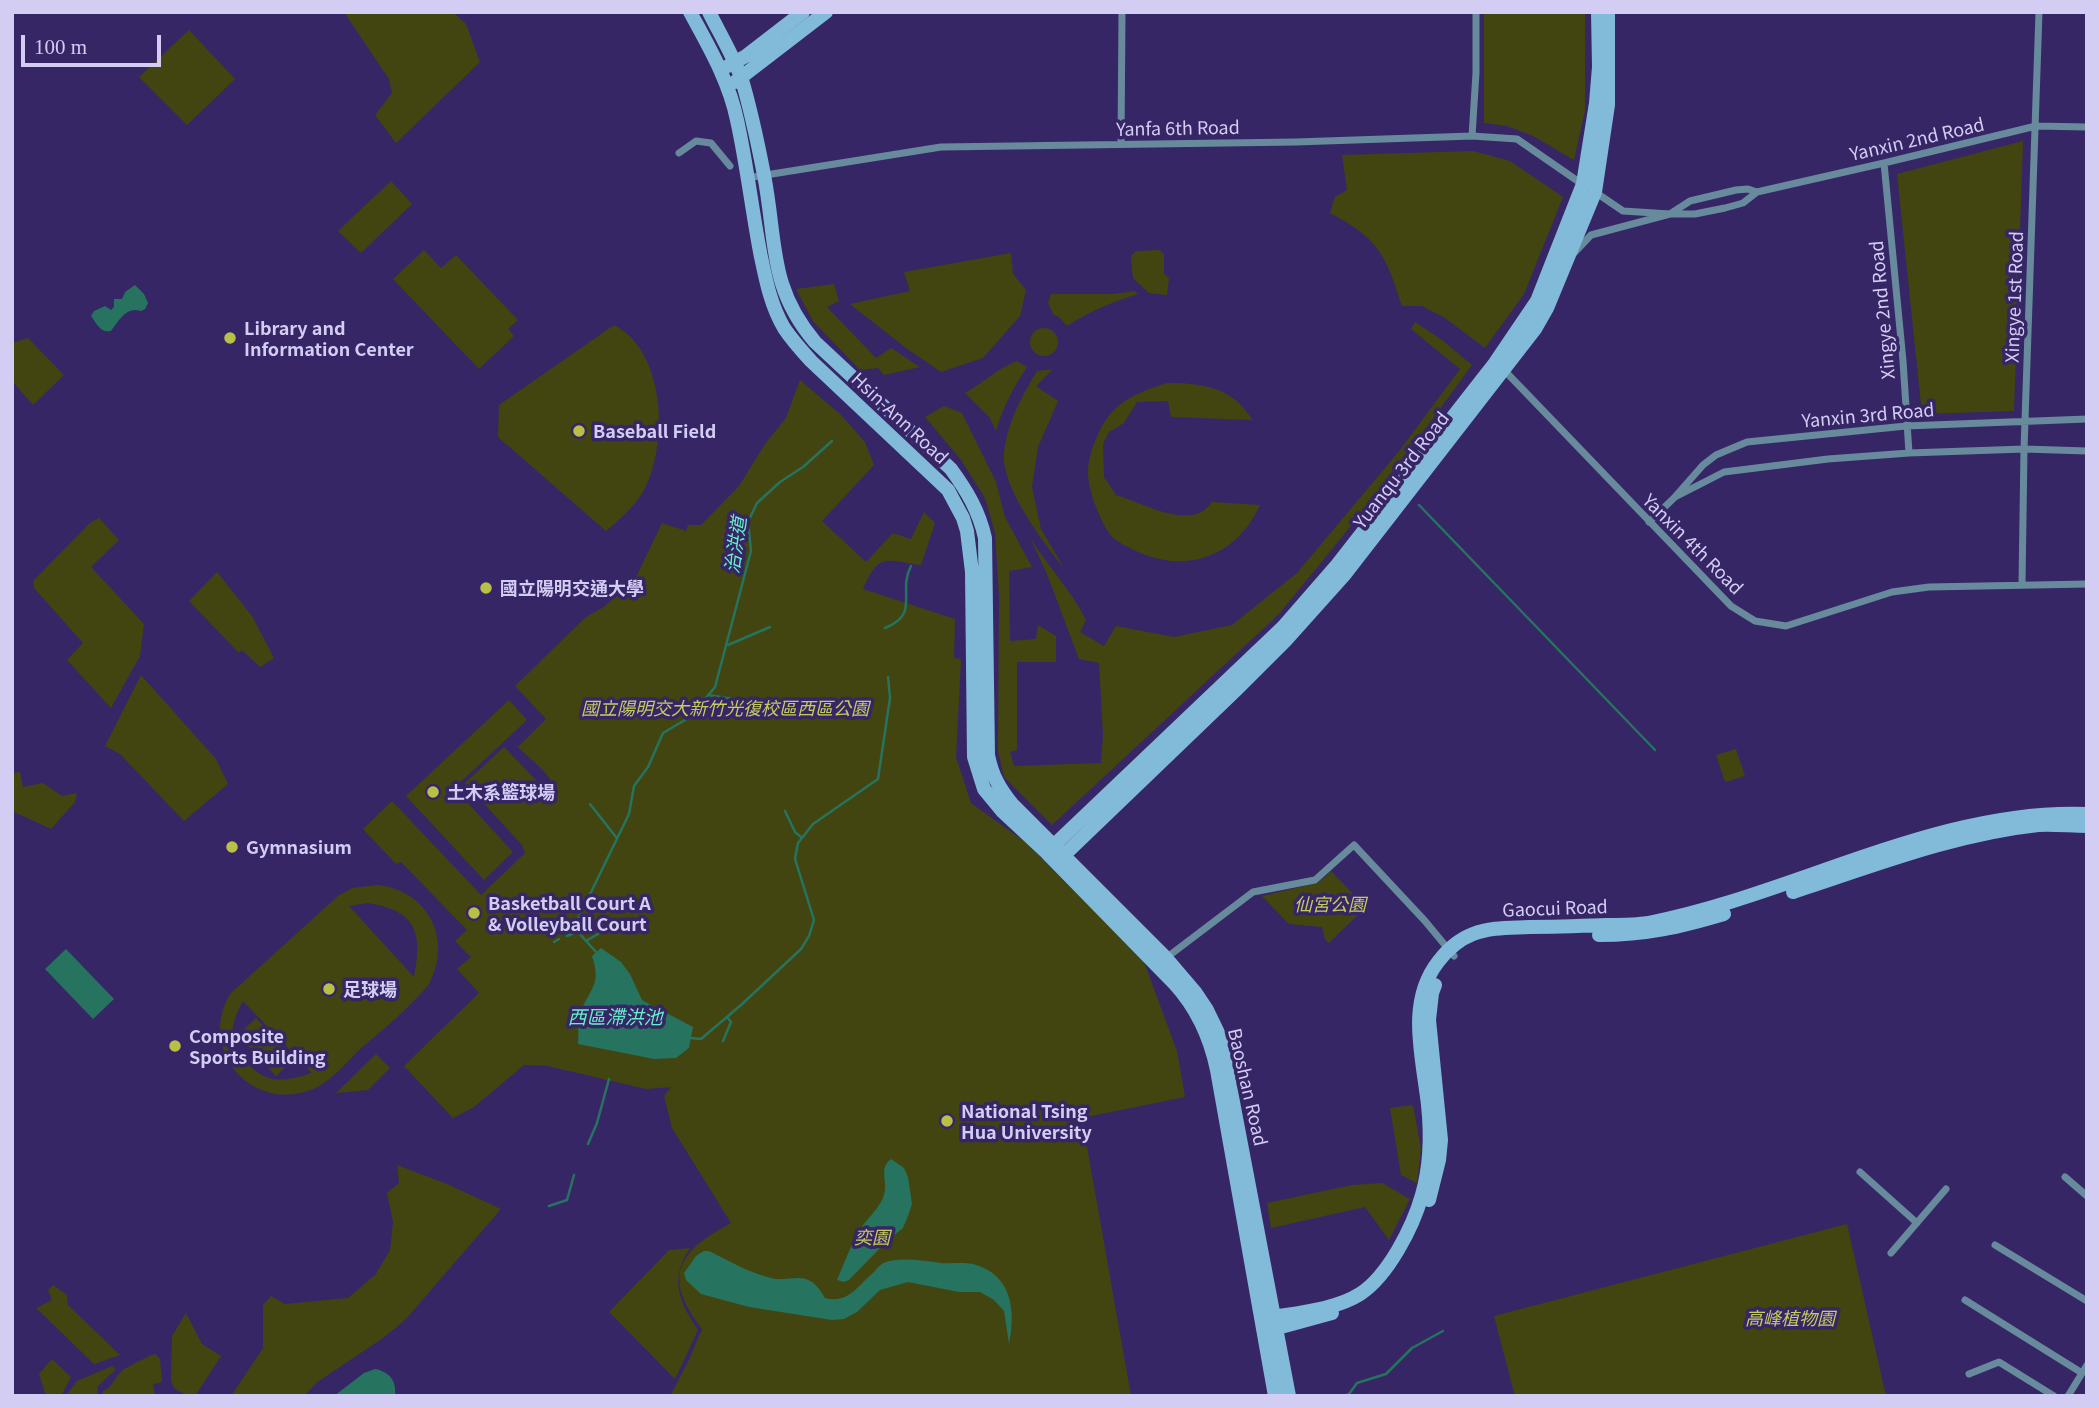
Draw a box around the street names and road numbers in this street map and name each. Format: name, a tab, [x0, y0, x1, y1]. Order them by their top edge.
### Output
street label: Yanxin 2nd Road	[1848, 113, 1986, 165]
street label: Yanfa 6th Road	[1116, 116, 1240, 140]
street label: Xingye 1st Road	[2001, 231, 2027, 363]
street label: Xingye 2nd Road	[1865, 240, 1899, 380]
street label: Hsin-Ann Road	[847, 368, 953, 468]
street label: Yanxin 3rd Road	[1801, 398, 1935, 432]
street label: Yuanqu 3rd Road	[1349, 407, 1453, 533]
street label: Yanxin 4th Road	[1638, 489, 1748, 599]
street label: Gaocui Road	[1502, 895, 1608, 921]
street label: Baoshan Road	[1224, 1026, 1272, 1148]

